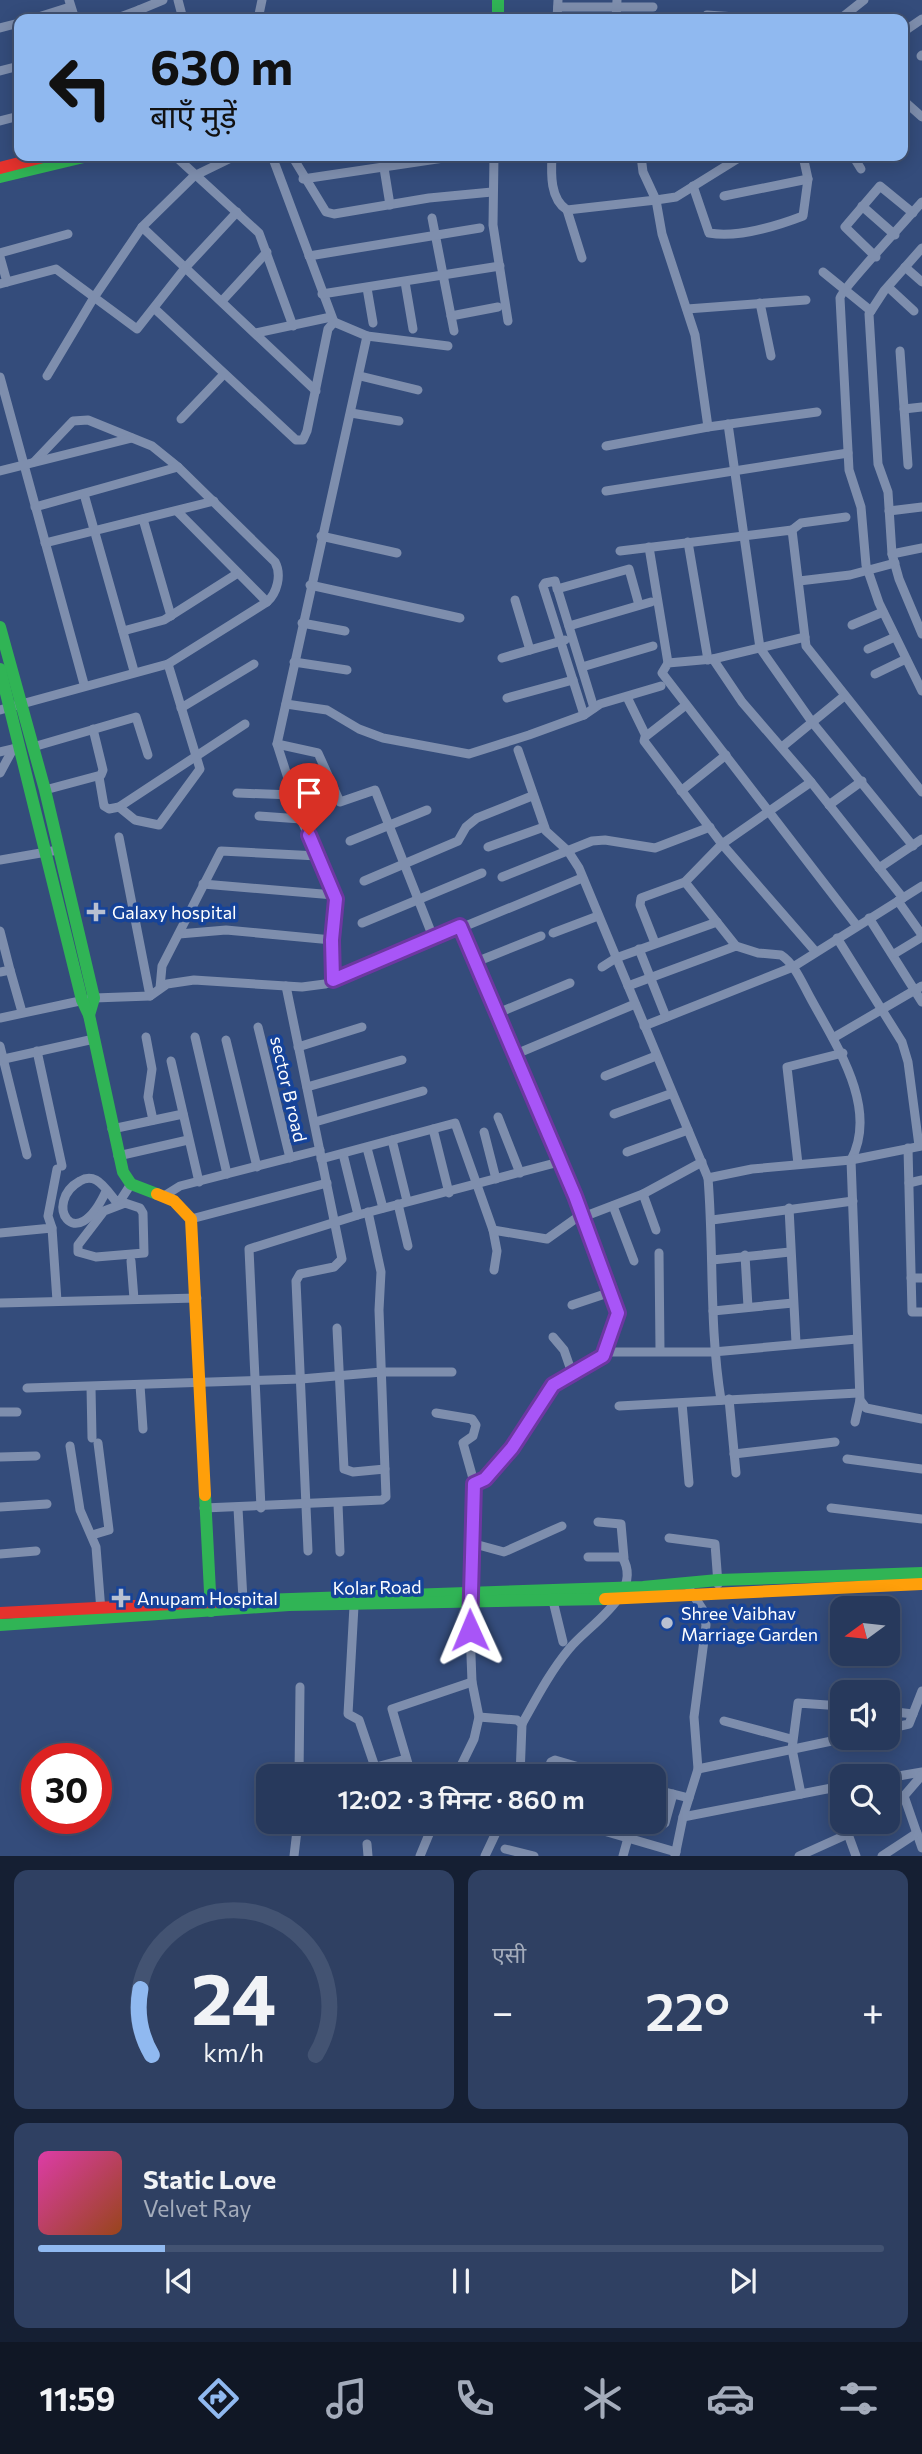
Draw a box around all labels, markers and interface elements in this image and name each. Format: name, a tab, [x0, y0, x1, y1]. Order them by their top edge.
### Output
text: 630 m	[150, 35, 293, 95]
icon: left	[35, 42, 126, 133]
text: बाएँ मुड़ें	[150, 95, 237, 135]
pin	[279, 763, 339, 835]
icon: arrive	[290, 774, 328, 812]
place label: Galaxy hospital	[112, 901, 237, 923]
marker: Galaxy hospital	[86, 902, 106, 922]
street label: sector B road	[266, 1034, 312, 1144]
street label: Kolar Road	[332, 1575, 422, 1599]
place label: Anupam Hospital	[137, 1587, 278, 1609]
marker: Anupam Hospital	[111, 1588, 131, 1608]
position arrow	[433, 1593, 507, 1667]
north arrow	[830, 1596, 900, 1666]
map controls	[830, 1596, 900, 1834]
place label: Shree Vaibhav Marriage Garden	[681, 1602, 818, 1645]
marker: Shree Vaibhav Marriage Garden	[659, 1615, 675, 1631]
button: sound	[830, 1680, 900, 1750]
speed limit sign: 30	[21, 1743, 112, 1834]
button: search	[830, 1764, 900, 1834]
text: 12:02 · 3 मिनट · 860 m	[337, 1783, 585, 1814]
text: एसी	[492, 1940, 526, 1968]
text: 24	[191, 1952, 277, 2041]
text: 22°	[645, 1978, 730, 2042]
text: −	[492, 1987, 514, 2034]
text: +	[862, 1987, 884, 2034]
text: km/h	[204, 2037, 264, 2067]
text: Static Love	[143, 2163, 276, 2194]
text: Velvet Ray	[143, 2194, 251, 2222]
icon: previous	[160, 2262, 198, 2300]
icon: pause	[442, 2262, 480, 2300]
icon: next	[724, 2262, 762, 2300]
icon: directions	[194, 2374, 243, 2423]
icon: music	[322, 2374, 371, 2423]
icon: phone	[450, 2374, 499, 2423]
icon: climate	[578, 2374, 627, 2423]
icon: car	[706, 2374, 755, 2423]
icon: filters	[834, 2374, 883, 2423]
text: 11:59	[39, 2378, 115, 2418]

